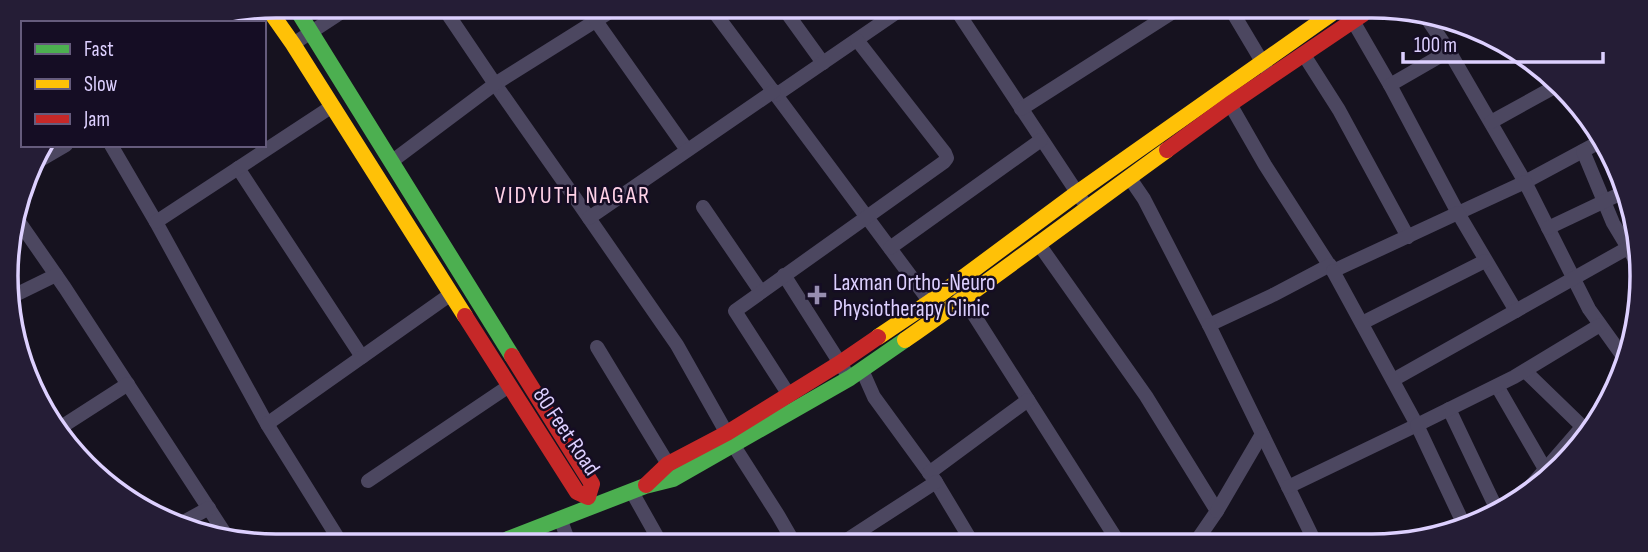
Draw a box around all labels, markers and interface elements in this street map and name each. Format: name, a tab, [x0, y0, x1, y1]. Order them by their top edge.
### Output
legend	[21, 21, 266, 147]
scale bar	[1403, 21, 1602, 65]
text: 100 m	[1414, 33, 1457, 58]
text: Fast	[84, 37, 114, 62]
text: Slow	[84, 72, 118, 97]
text: Jam	[83, 107, 110, 132]
district label: VIDYUTH NAGAR	[495, 181, 651, 210]
place label: Laxman Ortho-Neuro Physiotherapy Clinic	[833, 269, 996, 323]
marker: Laxman Ortho-Neuro Physiotherapy Clinic	[807, 285, 827, 305]
street label: 80 Feet Road	[527, 382, 606, 481]

